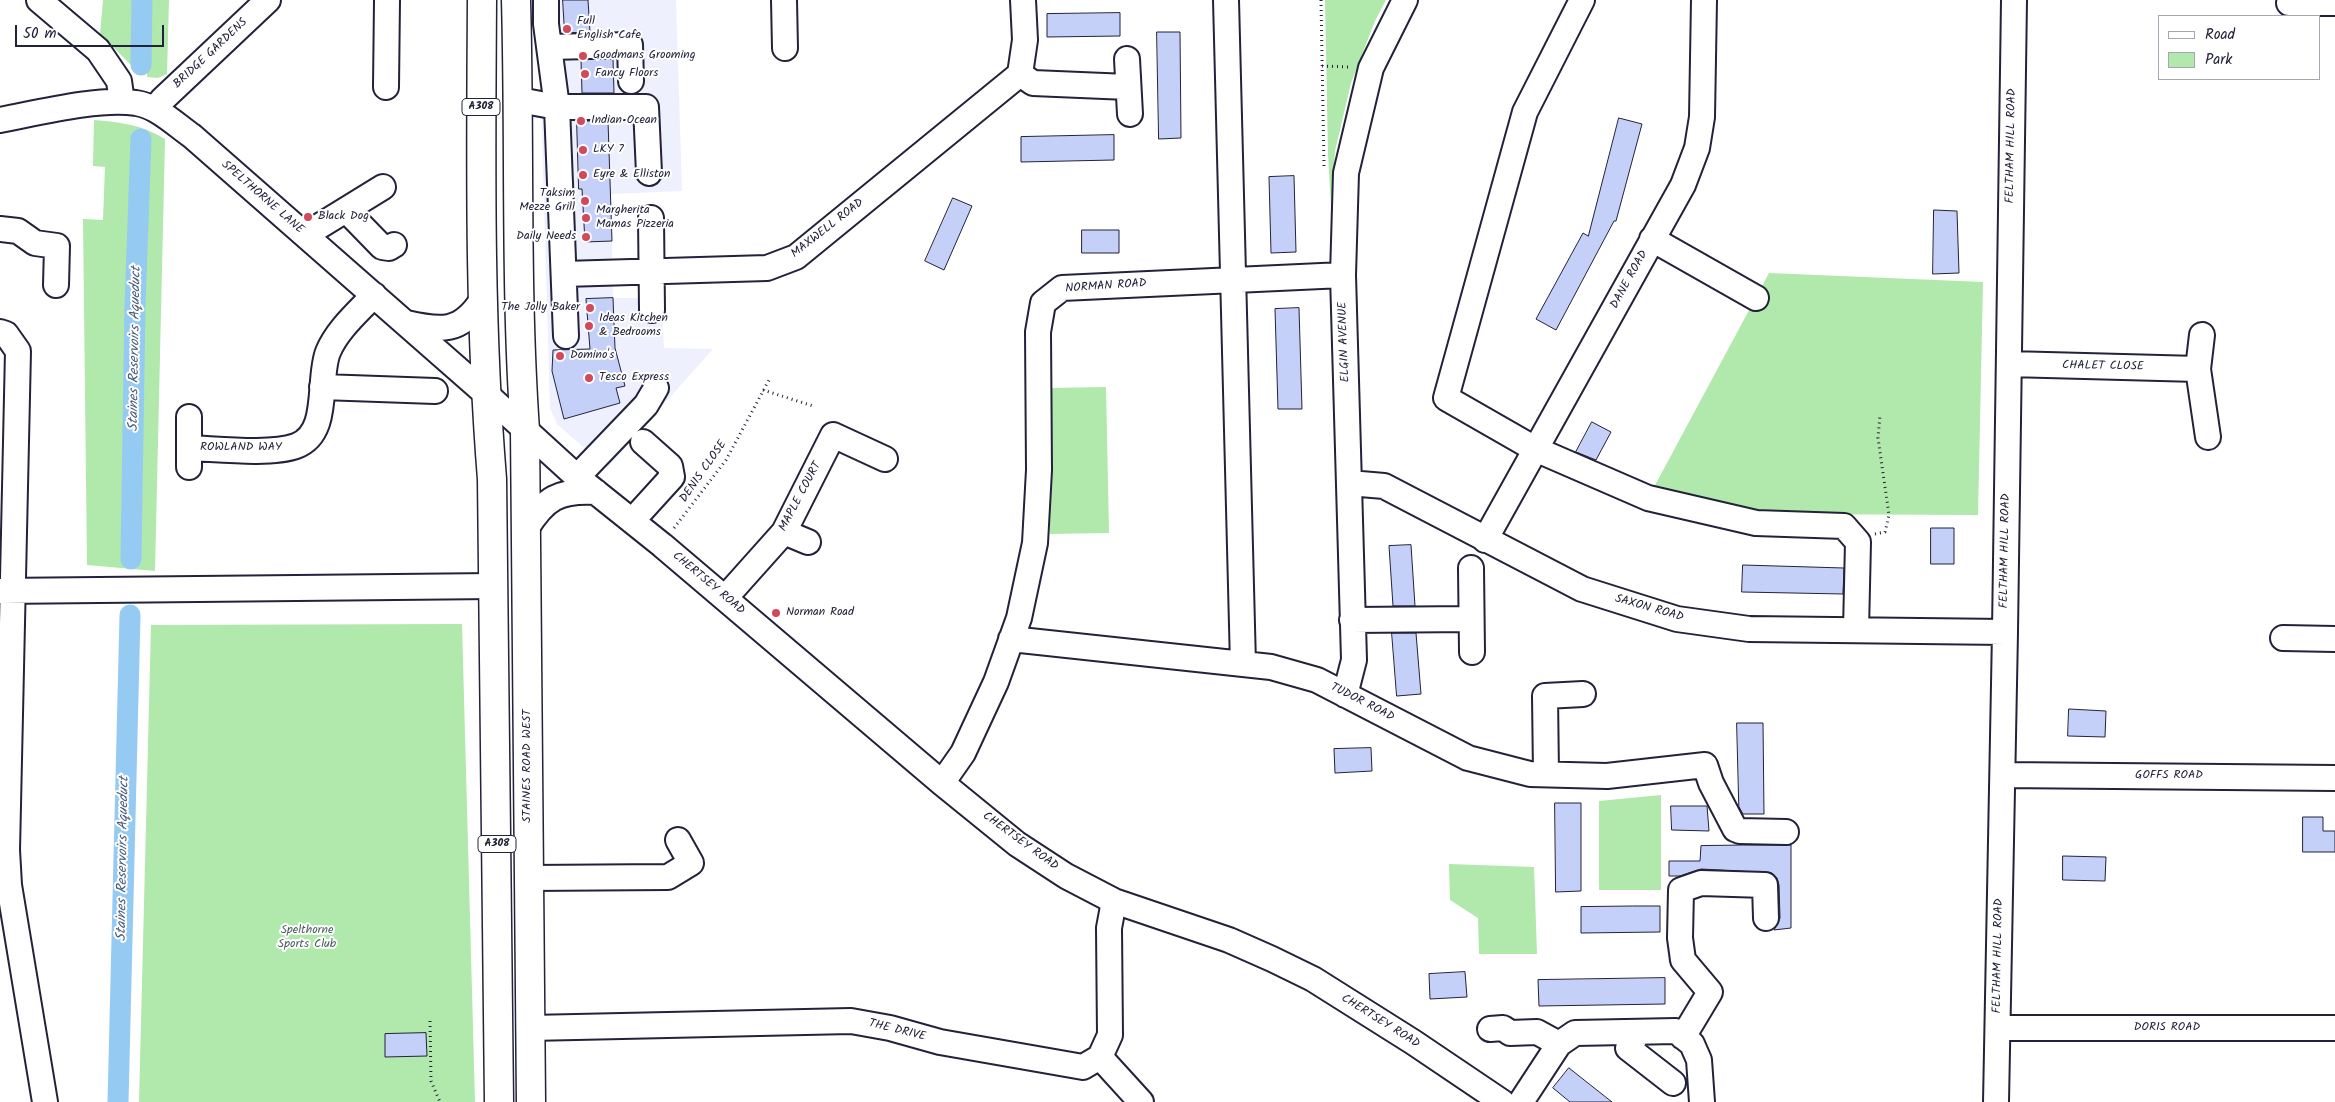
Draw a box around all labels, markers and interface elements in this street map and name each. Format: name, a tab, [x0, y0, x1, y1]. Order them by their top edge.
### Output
scale bar	[18, 15, 166, 47]
place label: Full English Cafe	[577, 15, 641, 43]
legend	[2158, 15, 2320, 80]
street label: BRIDGE GARDENS	[171, 16, 251, 92]
text: 50 m	[23, 22, 57, 46]
marker: Full English Cafe	[561, 23, 573, 35]
text: Road	[2205, 23, 2235, 47]
text: Park	[2205, 48, 2232, 72]
place label: Goodmans Grooming	[593, 49, 695, 63]
marker: Goodmans Grooming	[577, 50, 589, 62]
place label: Fancy Floors	[595, 67, 658, 81]
marker: Fancy Floors	[579, 68, 591, 80]
street label: FELTHAM HILL ROAD	[2004, 88, 2020, 204]
road number: A308	[462, 98, 500, 115]
place label: Indian Ocean	[591, 114, 657, 128]
marker: Indian Ocean	[575, 115, 587, 127]
place label: LKY 7	[593, 143, 624, 157]
marker: LKY 7	[577, 144, 589, 156]
street label: SPELTHORNE LANE	[218, 158, 306, 238]
place label: Eyre & Elliston	[593, 168, 670, 182]
marker: Eyre & Elliston	[577, 169, 589, 181]
place label: Taksim Mezze Grill	[519, 187, 575, 215]
marker: Taksim Mezze Grill	[579, 195, 591, 207]
street label: MAXWELL ROAD	[789, 196, 867, 262]
place label: Margherita Mamas Pizzeria	[596, 204, 674, 232]
place label: Black Dog	[318, 210, 369, 224]
marker: Black Dog	[302, 211, 314, 223]
marker: Margherita Mamas Pizzeria	[580, 212, 592, 224]
place label: Daily Needs	[516, 230, 576, 244]
marker: Daily Needs	[580, 231, 592, 243]
street label: DANE ROAD	[1608, 248, 1652, 312]
water label: Staines Reservoirs Aqueduct	[126, 266, 146, 432]
street label: NORMAN ROAD	[1065, 277, 1147, 297]
place label: The Jolly Baker	[501, 301, 580, 315]
street label: ELGIN AVENUE	[1336, 301, 1354, 383]
marker: The Jolly Baker	[584, 302, 596, 314]
place label: Ideas Kitchen & Bedrooms	[599, 312, 668, 340]
marker: Ideas Kitchen & Bedrooms	[583, 320, 595, 332]
place label: Domino's	[570, 349, 614, 363]
marker: Domino's	[554, 350, 566, 362]
street label: CHALET CLOSE	[2062, 359, 2144, 375]
place label: Tesco Express	[599, 371, 669, 385]
marker: Tesco Express	[583, 372, 595, 384]
street label: DENIS CLOSE	[677, 438, 731, 506]
street label: ROWLAND WAY	[200, 441, 282, 455]
street label: MAPLE COURT	[777, 460, 825, 534]
street label: FELTHAM HILL ROAD	[1998, 493, 2014, 609]
street label: CHERTSEY ROAD	[669, 550, 747, 618]
street label: SAXON ROAD	[1613, 592, 1685, 626]
place label: Norman Road	[786, 606, 854, 620]
marker: Norman Road	[770, 607, 782, 619]
street label: TUDOR ROAD	[1328, 681, 1396, 725]
street label: STAINES ROAD WEST	[521, 709, 535, 823]
street label: GOFFS ROAD	[2135, 769, 2203, 783]
water label: Staines Reservoirs Aqueduct	[114, 776, 134, 942]
street label: CHERTSEY ROAD	[979, 810, 1061, 874]
road number: A308	[478, 836, 516, 852]
street label: FELTHAM HILL ROAD	[1991, 898, 2007, 1014]
park label: Spelthorne Sports Club	[278, 924, 336, 952]
street label: CHERTSEY ROAD	[1338, 992, 1422, 1052]
street label: THE DRIVE	[867, 1017, 927, 1045]
street label: DORIS ROAD	[2134, 1021, 2200, 1035]

